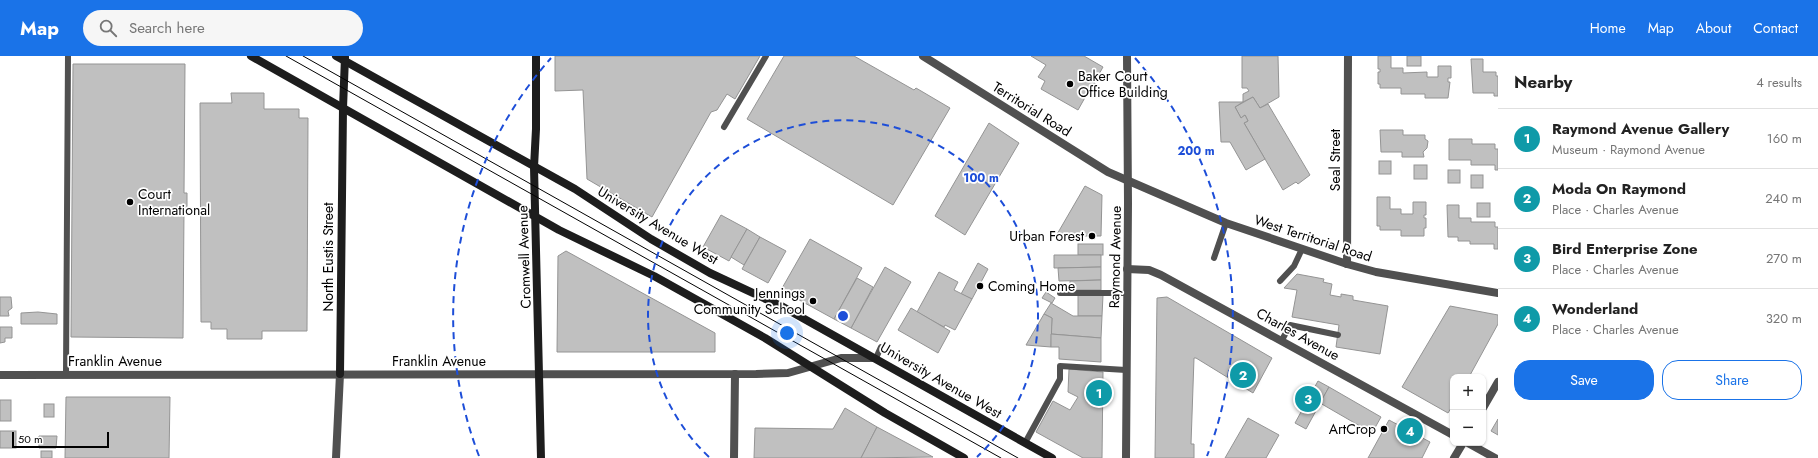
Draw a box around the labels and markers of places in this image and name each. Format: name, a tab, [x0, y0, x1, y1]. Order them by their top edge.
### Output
place label: Baker Court Office Building	[1078, 66, 1168, 102]
marker: Baker Court Office Building	[1065, 79, 1075, 89]
place label: Court International	[138, 184, 210, 220]
marker: Court International	[125, 197, 135, 207]
place label: Urban Forest	[1009, 226, 1085, 246]
marker: Urban Forest	[1087, 231, 1097, 241]
place label: Coming Home	[988, 276, 1075, 296]
marker: Coming Home	[975, 281, 985, 291]
place label: Jennings Community School	[694, 283, 805, 319]
marker: Jennings Community School	[808, 296, 818, 306]
centre of rings	[836, 309, 850, 323]
pin: 2	[1230, 360, 1256, 390]
pin: 1	[1086, 378, 1112, 408]
pin: 3	[1295, 384, 1321, 414]
pin: 4	[1397, 416, 1423, 446]
place label: ArtCrop	[1329, 419, 1376, 439]
marker: ArtCrop	[1379, 424, 1389, 434]

